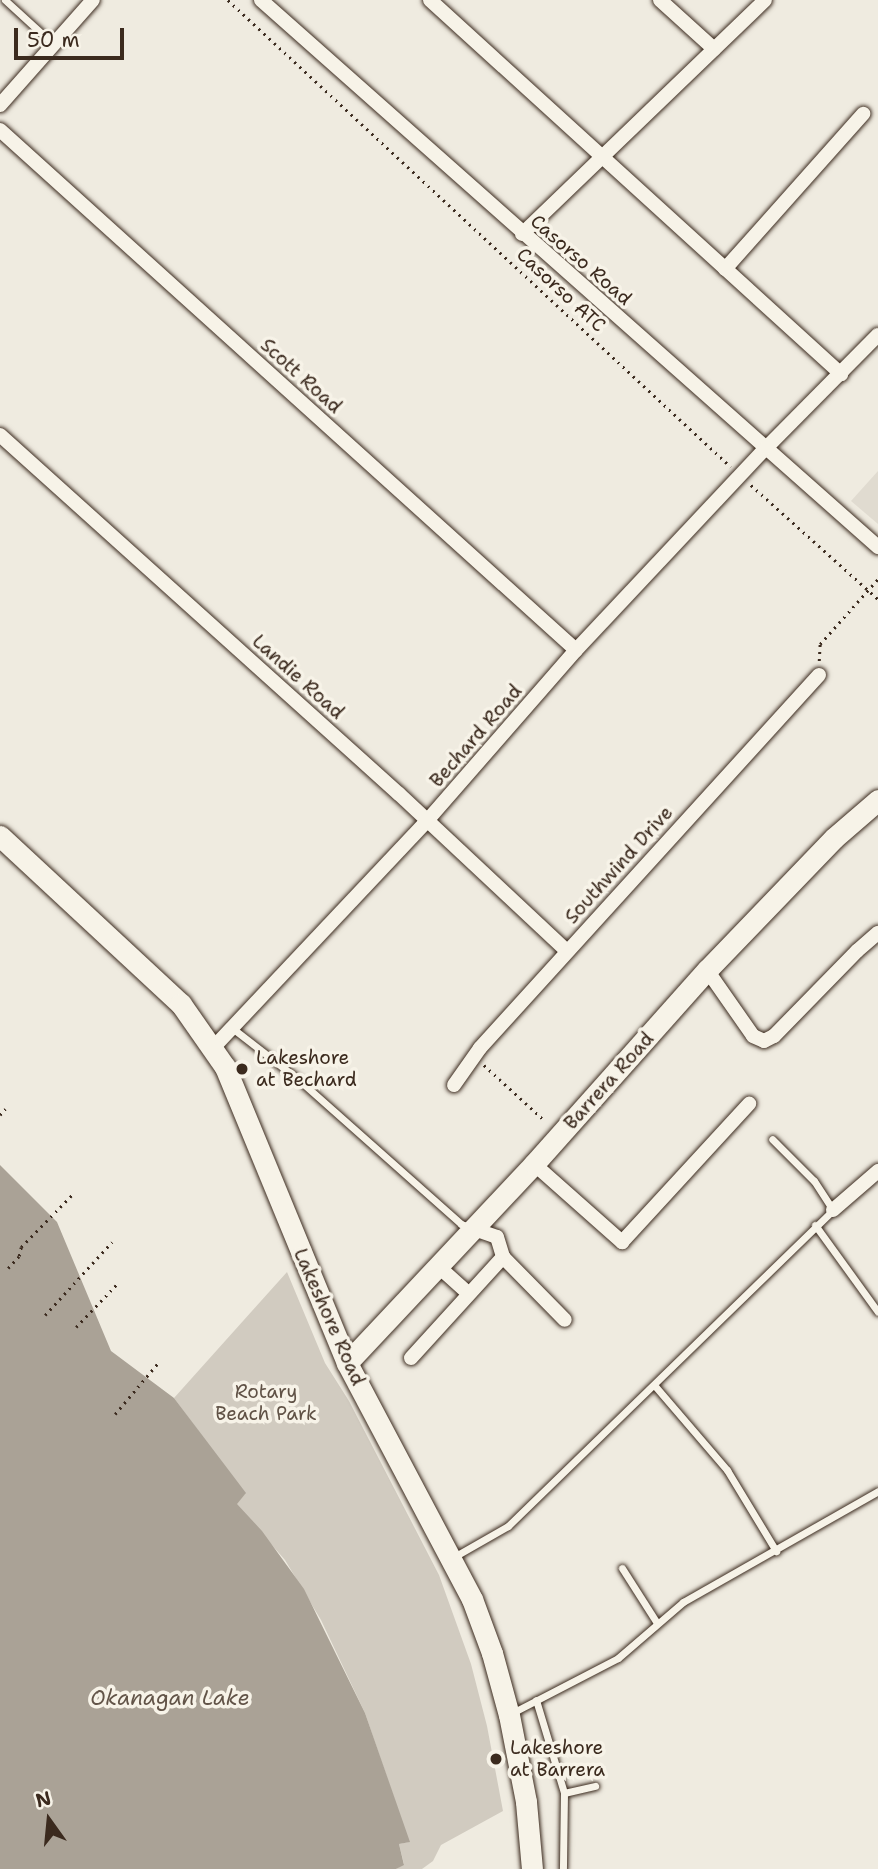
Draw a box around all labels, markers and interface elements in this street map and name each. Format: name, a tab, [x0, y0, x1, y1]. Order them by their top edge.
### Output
scale bar	[18, 14, 128, 58]
text: 50 m	[27, 26, 80, 54]
street label: Casorso Road	[526, 210, 636, 310]
street label: Casorso ATC	[512, 243, 610, 337]
street label: Scott Road	[256, 334, 346, 418]
street label: Landie Road	[247, 630, 349, 724]
street label: Bechard Road	[425, 680, 527, 792]
street label: Southwind Drive	[560, 802, 678, 928]
street label: Barrera Road	[559, 1028, 659, 1134]
place label: Lakeshore at Bechard	[256, 1047, 357, 1091]
marker: Lakeshore at Bechard	[234, 1061, 250, 1077]
street label: Lakeshore Road	[289, 1245, 369, 1389]
park label: Rotary Beach Park	[215, 1381, 317, 1425]
water label: Okanagan Lake	[90, 1685, 250, 1711]
place label: Lakeshore at Barrera	[510, 1737, 605, 1781]
marker: Lakeshore at Barrera	[488, 1751, 504, 1767]
north arrow	[14, 1785, 84, 1855]
text: N	[33, 1785, 54, 1813]

